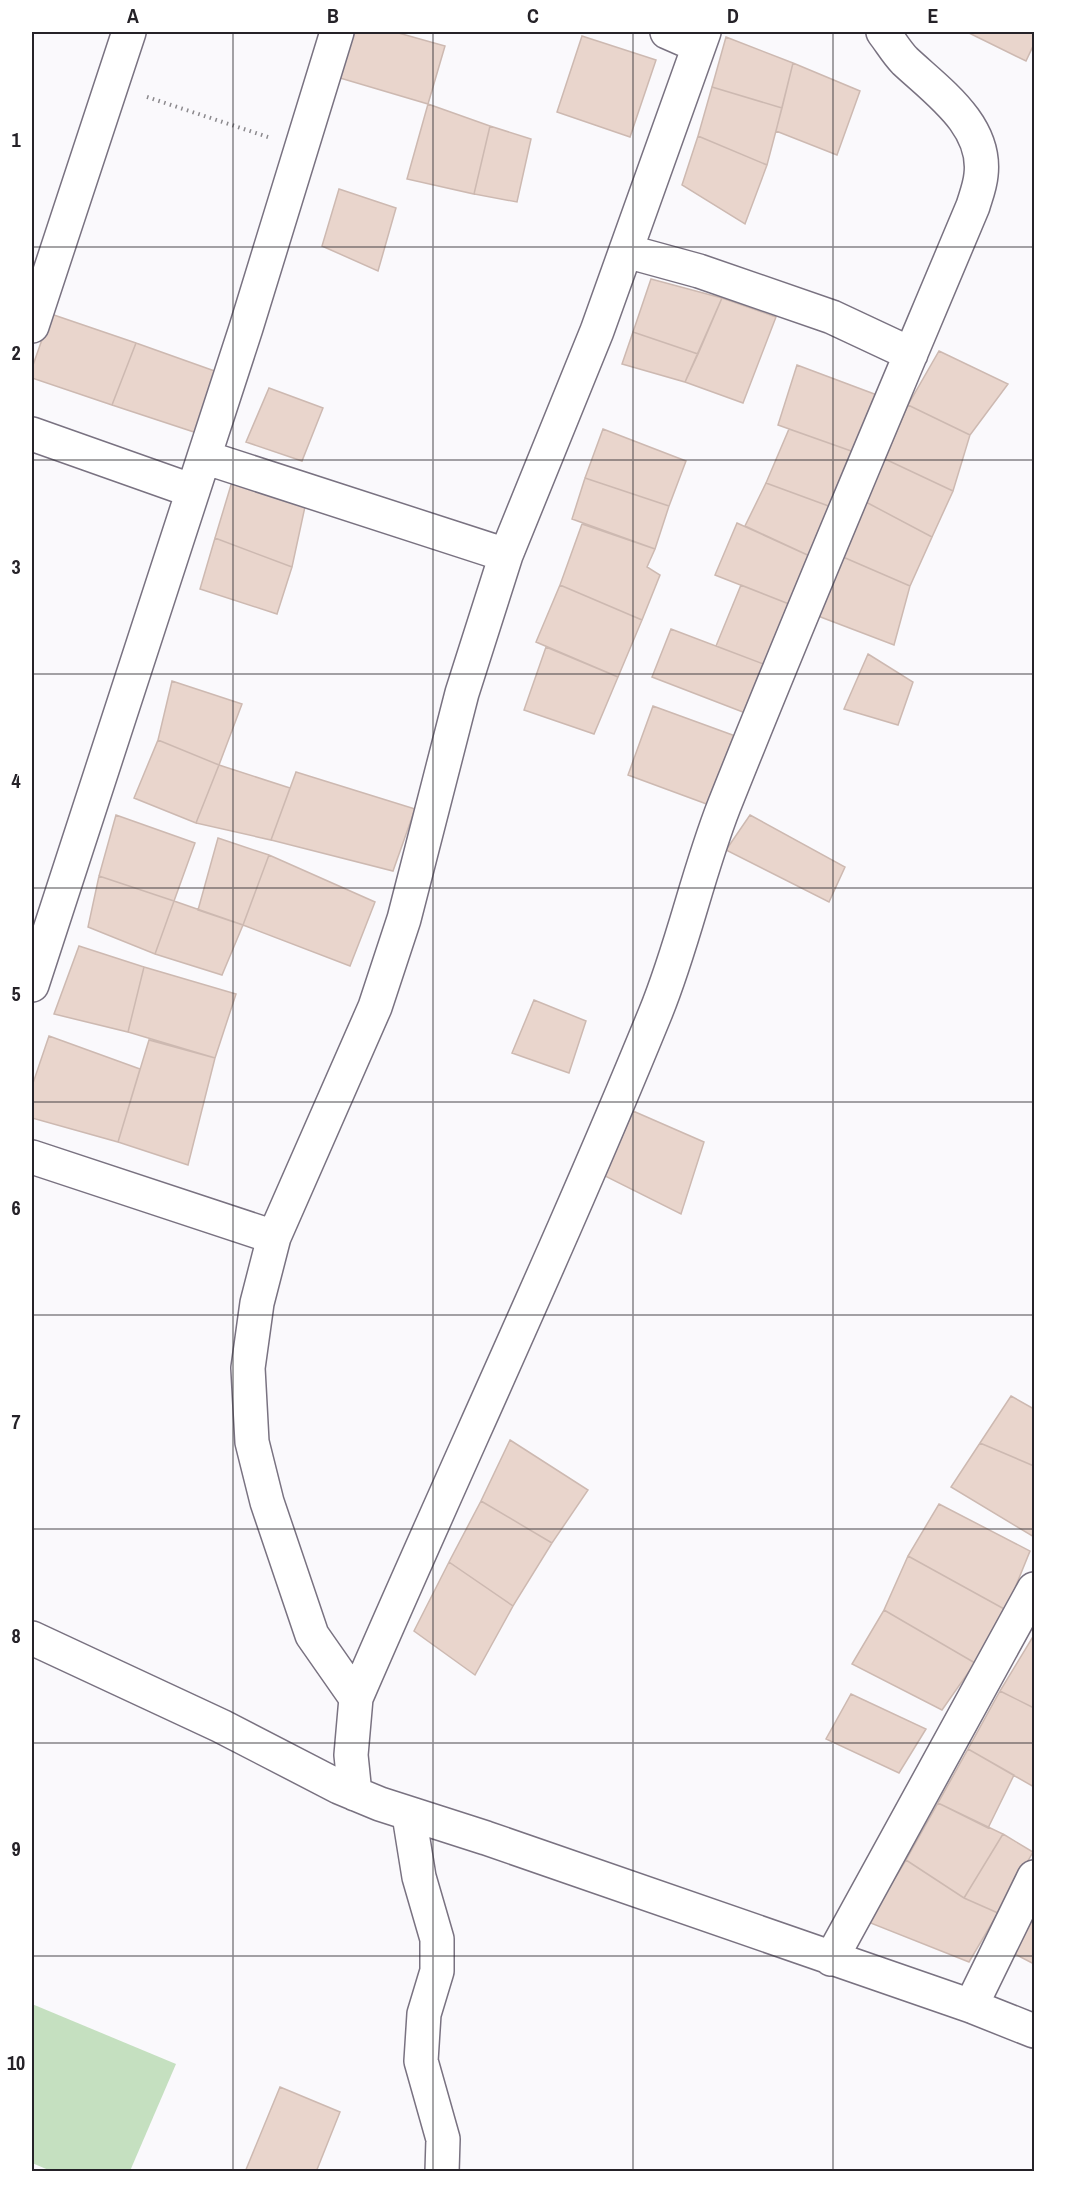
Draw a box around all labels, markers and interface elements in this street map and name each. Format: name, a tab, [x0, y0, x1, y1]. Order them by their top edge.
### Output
text: A	[127, 2, 139, 29]
text: B	[327, 2, 339, 29]
text: C	[527, 2, 539, 29]
text: D	[727, 2, 739, 29]
text: E	[928, 2, 939, 29]
text: 1	[11, 126, 21, 153]
text: 2	[11, 339, 21, 366]
text: 3	[11, 553, 21, 580]
text: 4	[11, 767, 21, 794]
text: 5	[11, 980, 21, 1007]
text: 6	[11, 1194, 21, 1221]
text: 7	[11, 1408, 21, 1435]
text: 8	[11, 1622, 21, 1649]
text: 9	[11, 1835, 21, 1862]
text: 10	[7, 2049, 25, 2076]

